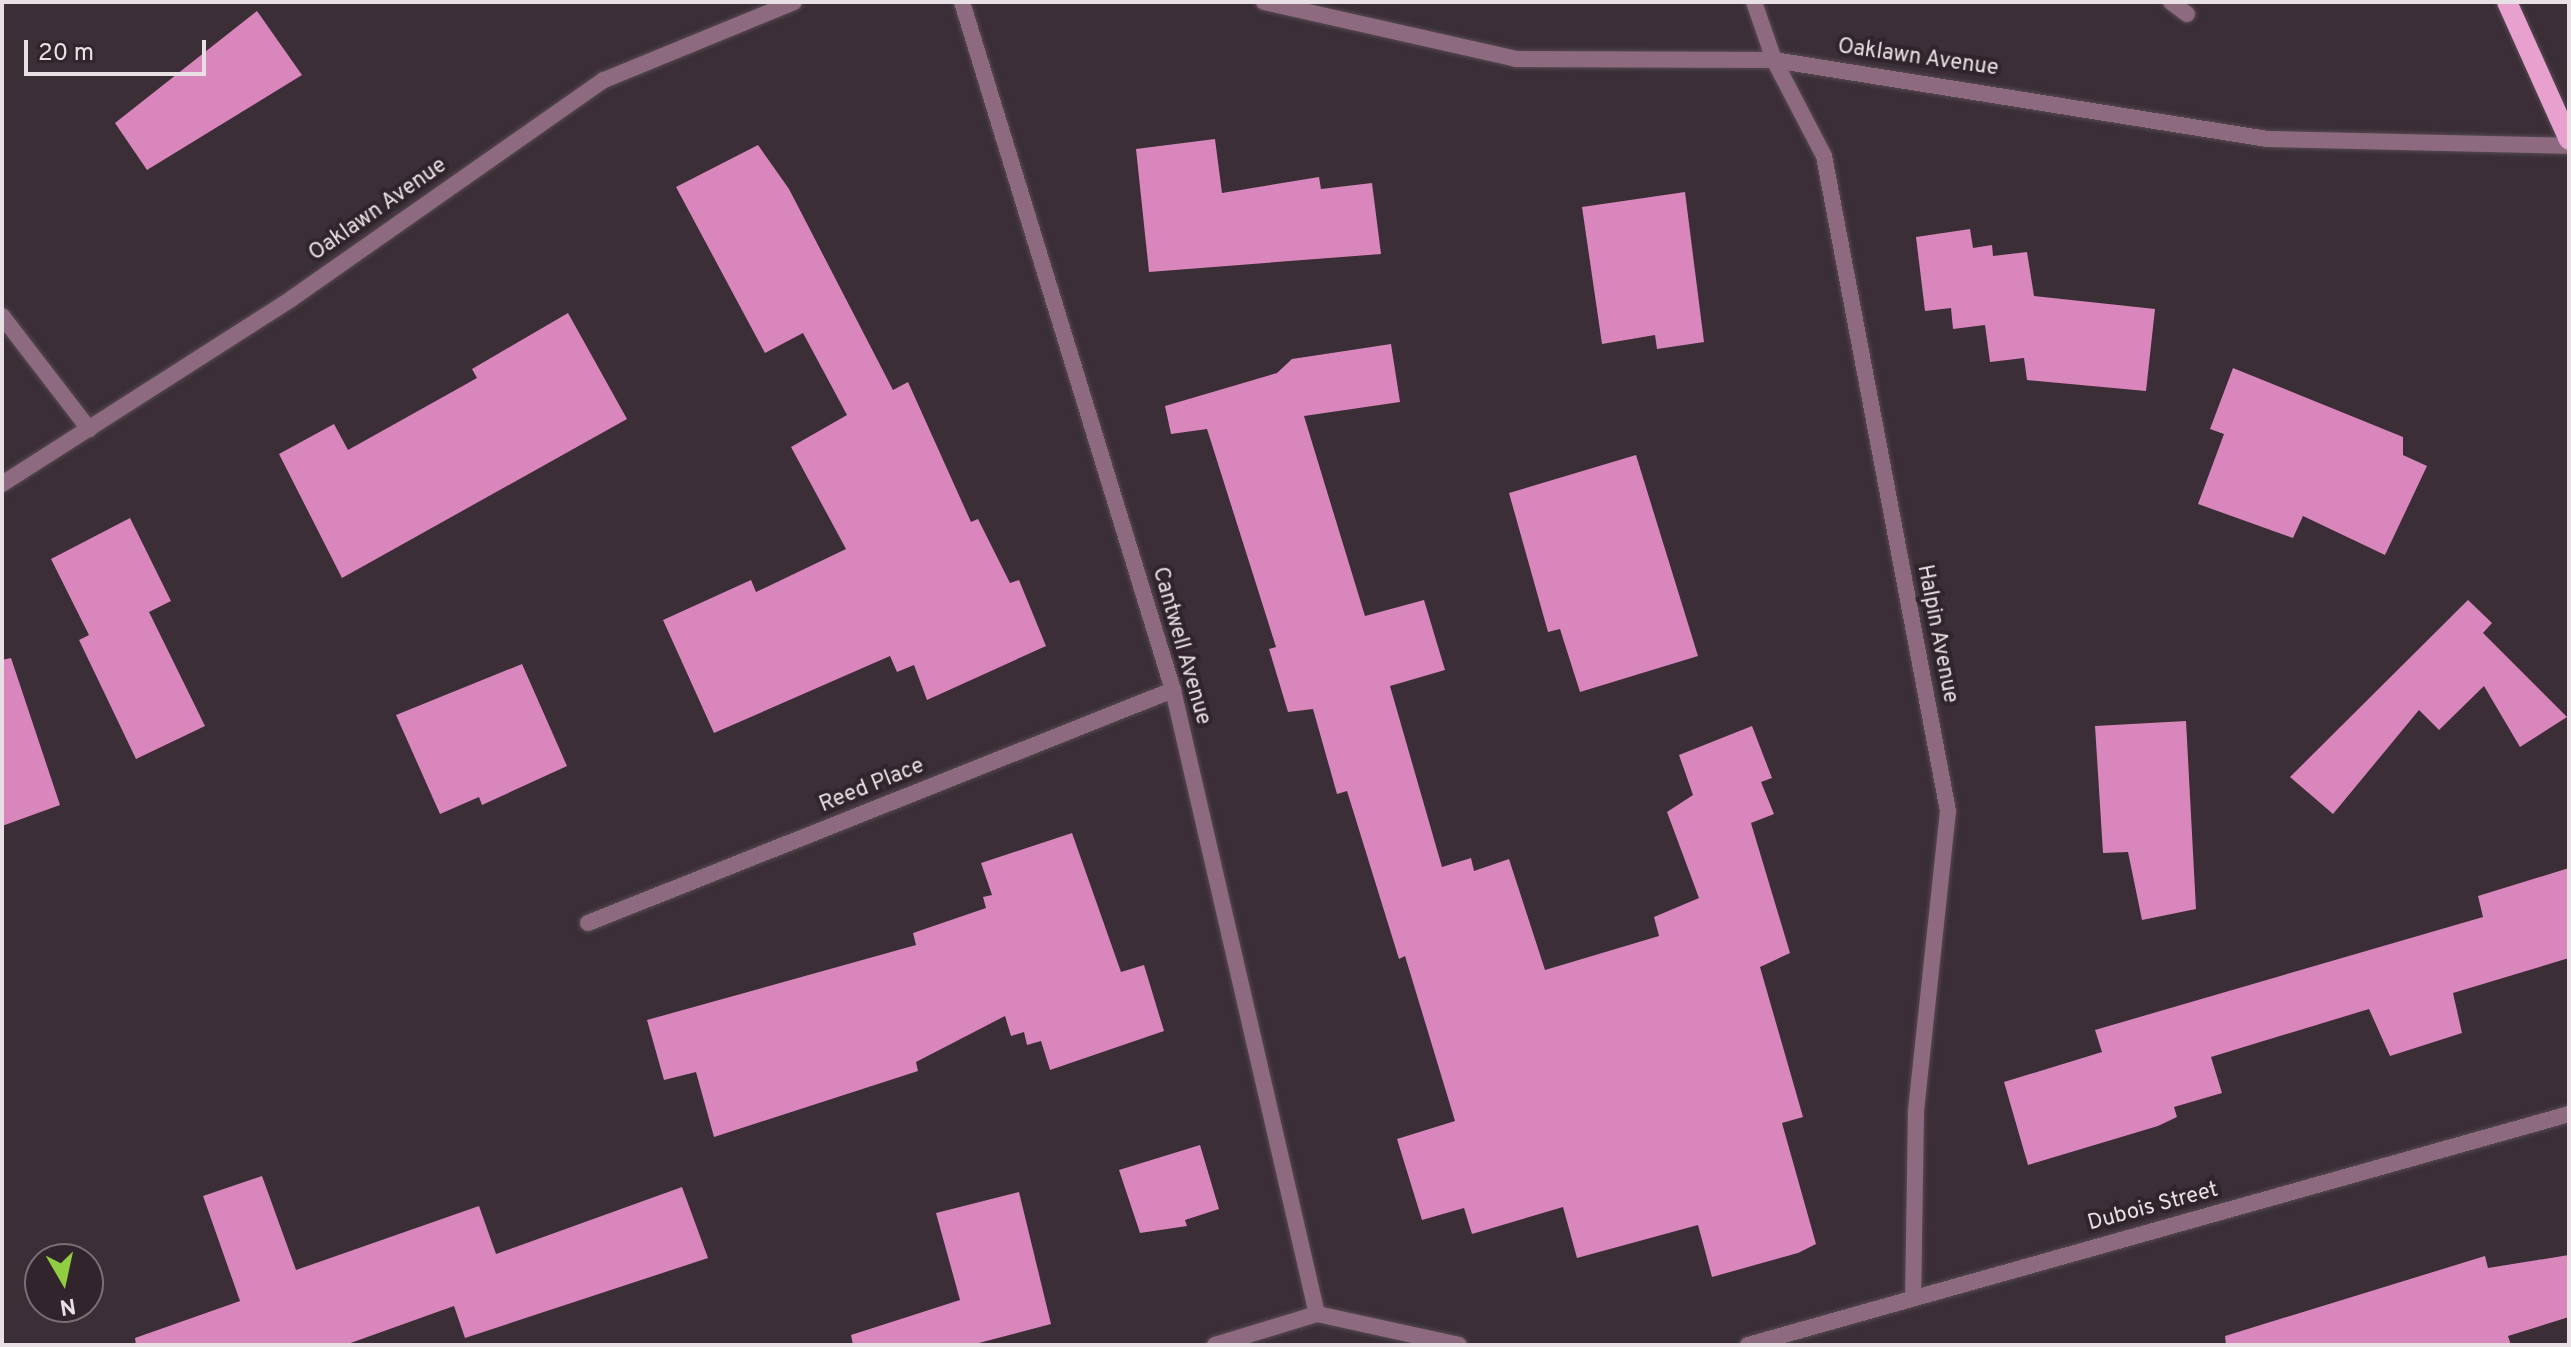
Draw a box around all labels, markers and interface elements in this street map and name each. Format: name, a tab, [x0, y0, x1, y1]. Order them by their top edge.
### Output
scale bar	[28, 24, 210, 74]
street label: Oaklawn Avenue	[1836, 34, 2000, 82]
text: 20 m	[38, 39, 94, 69]
street label: Oaklawn Avenue	[304, 152, 452, 268]
street label: Halpin Avenue	[1911, 562, 1963, 706]
street label: Cantwell Avenue	[1146, 564, 1216, 728]
street label: Reed Place	[816, 753, 928, 819]
street label: Dubois Street	[2085, 1177, 2221, 1237]
north arrow	[24, 1243, 104, 1323]
text: N	[58, 1291, 77, 1320]

